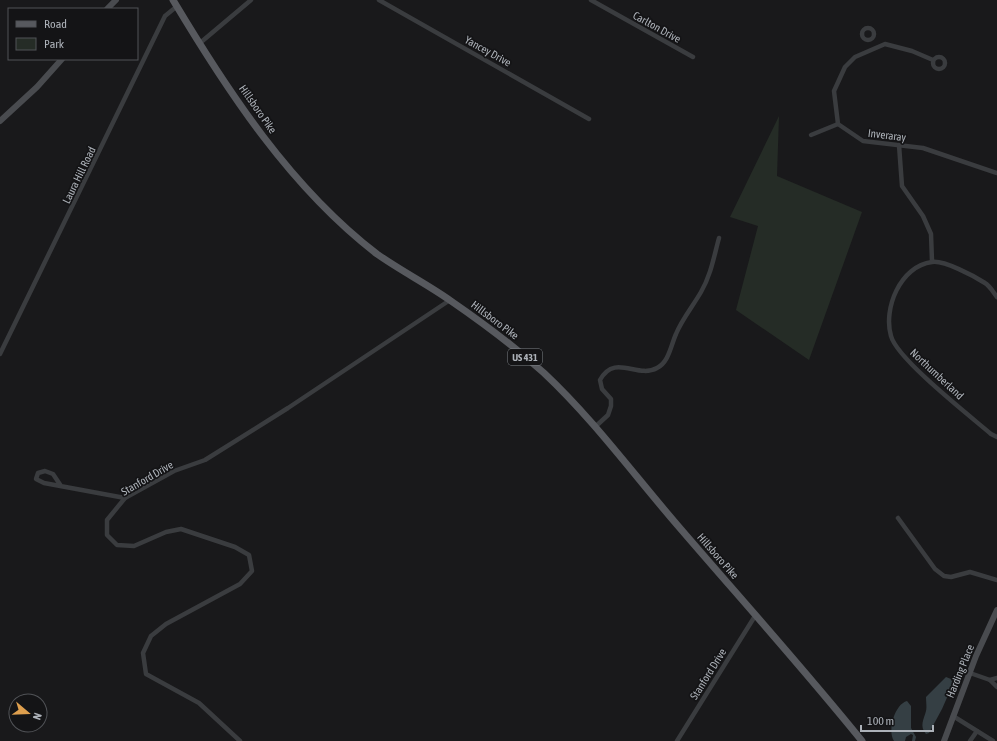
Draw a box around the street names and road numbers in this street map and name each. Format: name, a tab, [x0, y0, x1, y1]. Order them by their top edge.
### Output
street label: Carlton Drive	[631, 9, 683, 45]
street label: Yancey Drive	[463, 33, 513, 69]
street label: Hillsboro Pike	[237, 83, 279, 135]
street label: Inveraray	[867, 127, 907, 143]
street label: Laura Hill Road	[60, 145, 98, 205]
street label: Hillsboro Pike	[469, 298, 521, 342]
street label: Northumberland	[908, 346, 966, 402]
road number: US 431	[508, 349, 542, 365]
street label: Stanford Drive	[119, 458, 175, 498]
street label: Hillsboro Pike	[695, 531, 741, 581]
street label: Harding Place	[944, 643, 976, 699]
street label: Stanford Drive	[688, 646, 728, 702]

